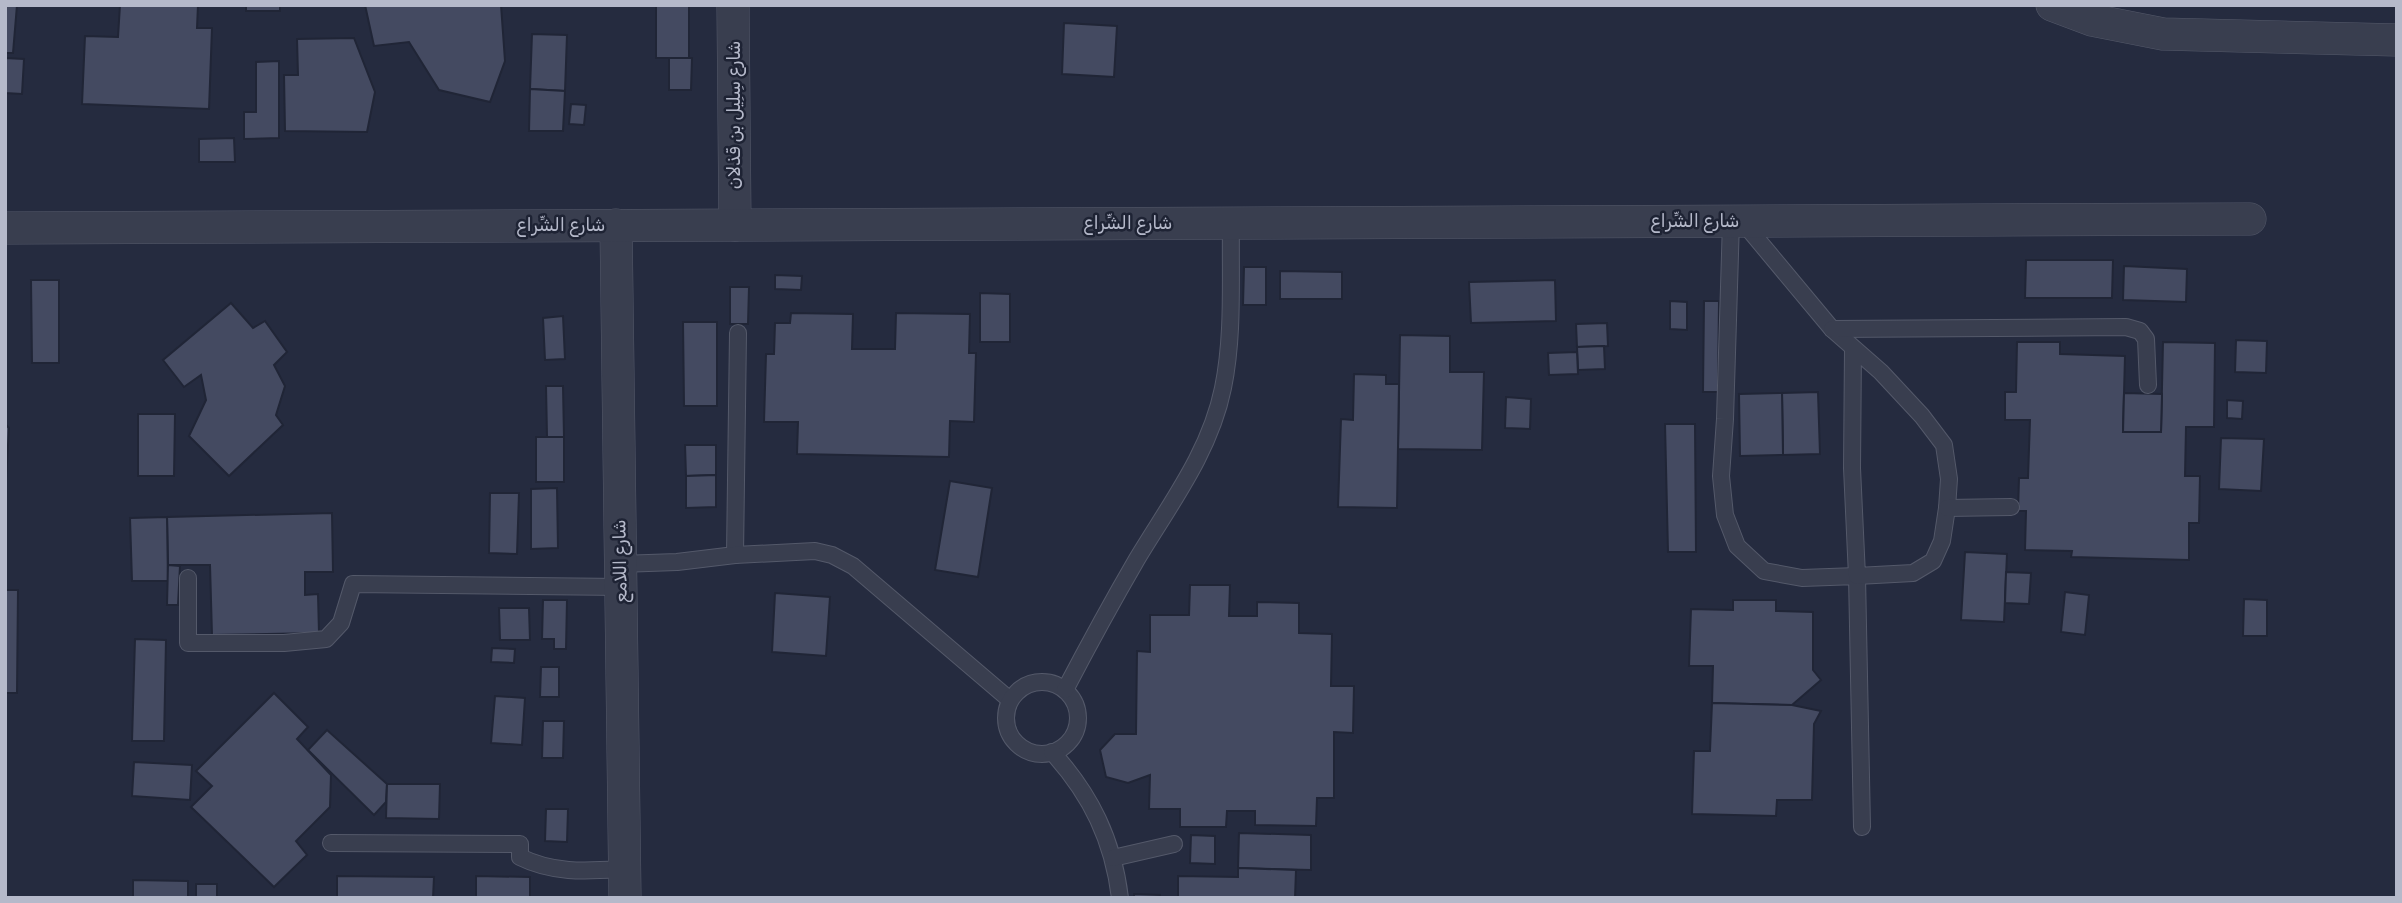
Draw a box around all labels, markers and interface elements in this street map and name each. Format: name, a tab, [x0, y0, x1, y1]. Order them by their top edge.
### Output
street label: شارع سِلِيل بن قَذلان	[723, 41, 746, 189]
street label: شارع الشِّراع	[1651, 210, 1739, 233]
street label: شارع الشِّراع	[1084, 212, 1172, 235]
street label: شارع الشِّراع	[517, 214, 605, 237]
street label: شارع اللامع	[608, 519, 634, 603]

